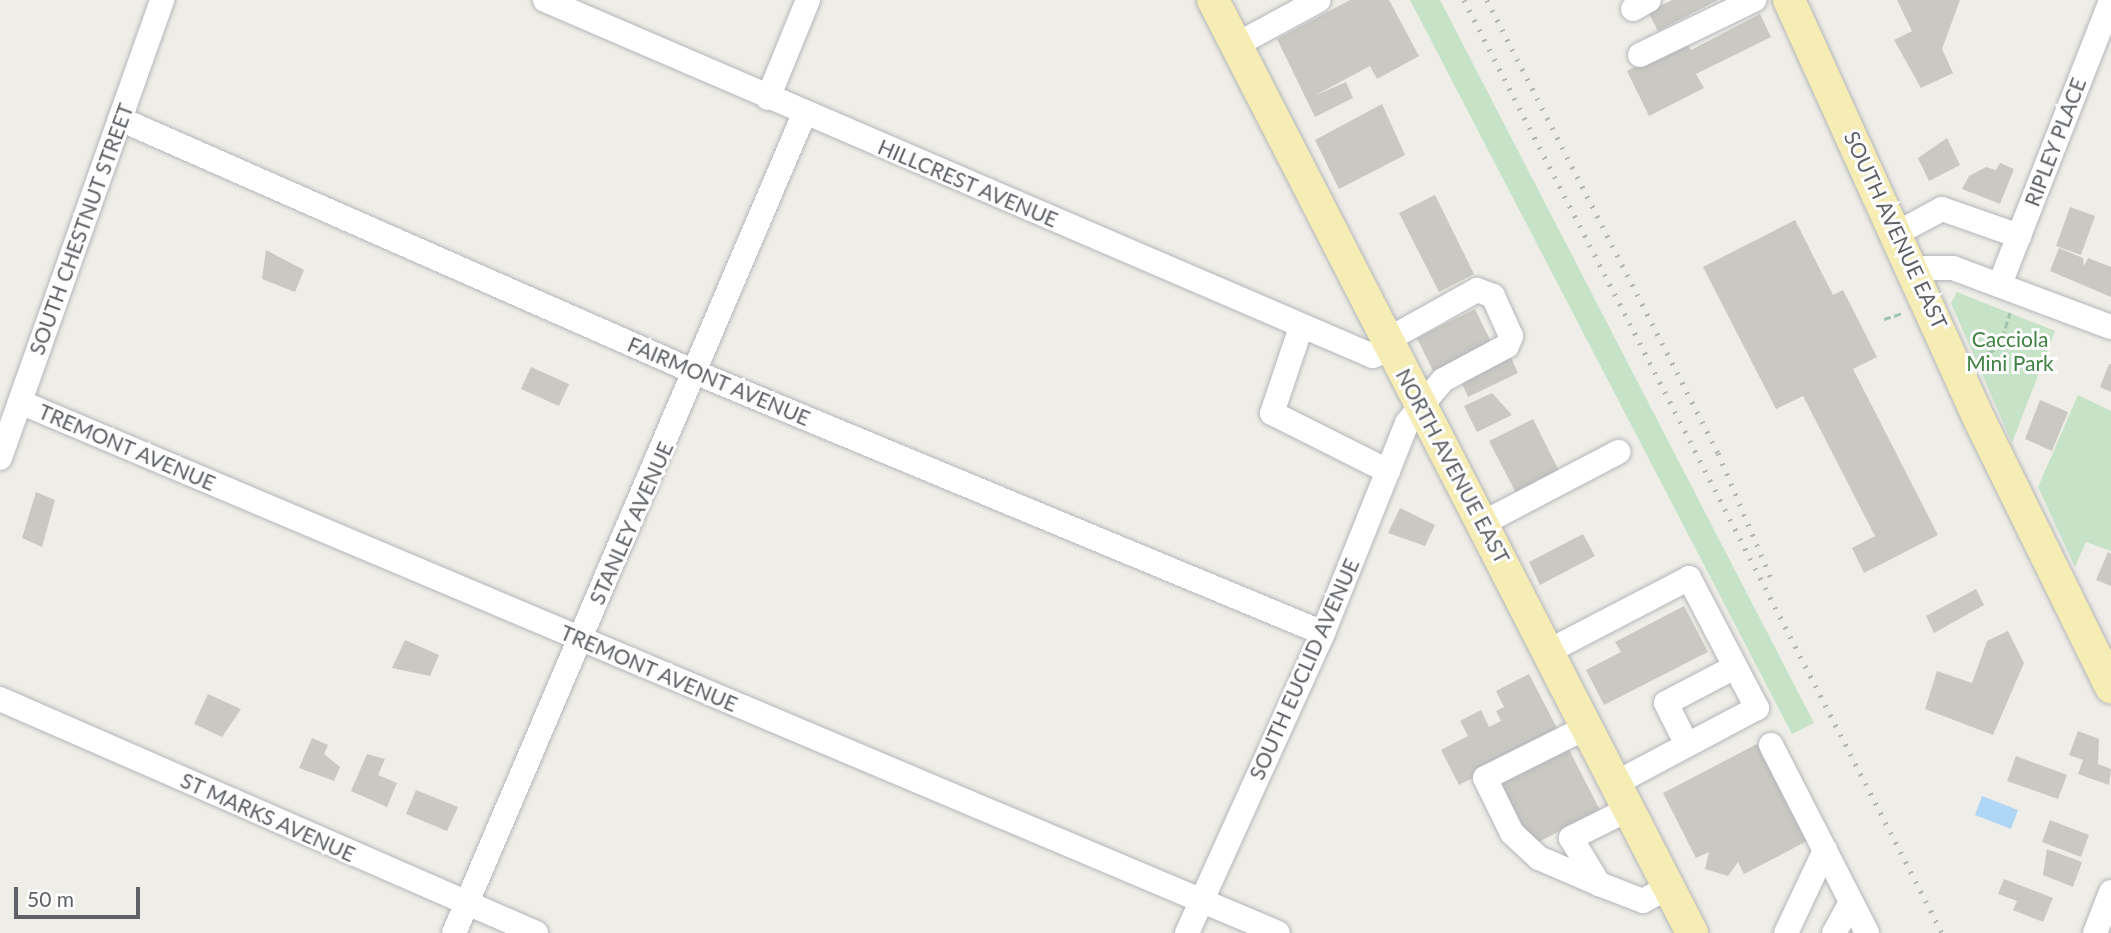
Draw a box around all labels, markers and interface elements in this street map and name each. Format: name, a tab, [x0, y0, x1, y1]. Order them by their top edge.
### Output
street label: RIPLEY PLACE	[2019, 74, 2091, 210]
street label: SOUTH CHESTNUT STREET	[24, 100, 138, 358]
street label: SOUTH AVENUE EAST	[1839, 127, 1953, 333]
street label: HILLCREST AVENUE	[874, 133, 1062, 233]
park label: Cacciola Mini Park	[1966, 326, 2054, 376]
street label: FAIRMONT AVENUE	[623, 331, 815, 431]
street label: NORTH AVENUE EAST	[1391, 364, 1515, 568]
street label: TREMONT AVENUE	[34, 398, 220, 496]
street label: STANLEY AVENUE	[583, 437, 679, 609]
street label: SOUTH EUCLID AVENUE	[1244, 554, 1364, 784]
street label: TREMONT AVENUE	[556, 619, 742, 717]
street label: ST MARKS AVENUE	[176, 767, 360, 867]
scale bar	[18, 874, 144, 918]
text: 50 m	[27, 886, 74, 911]

